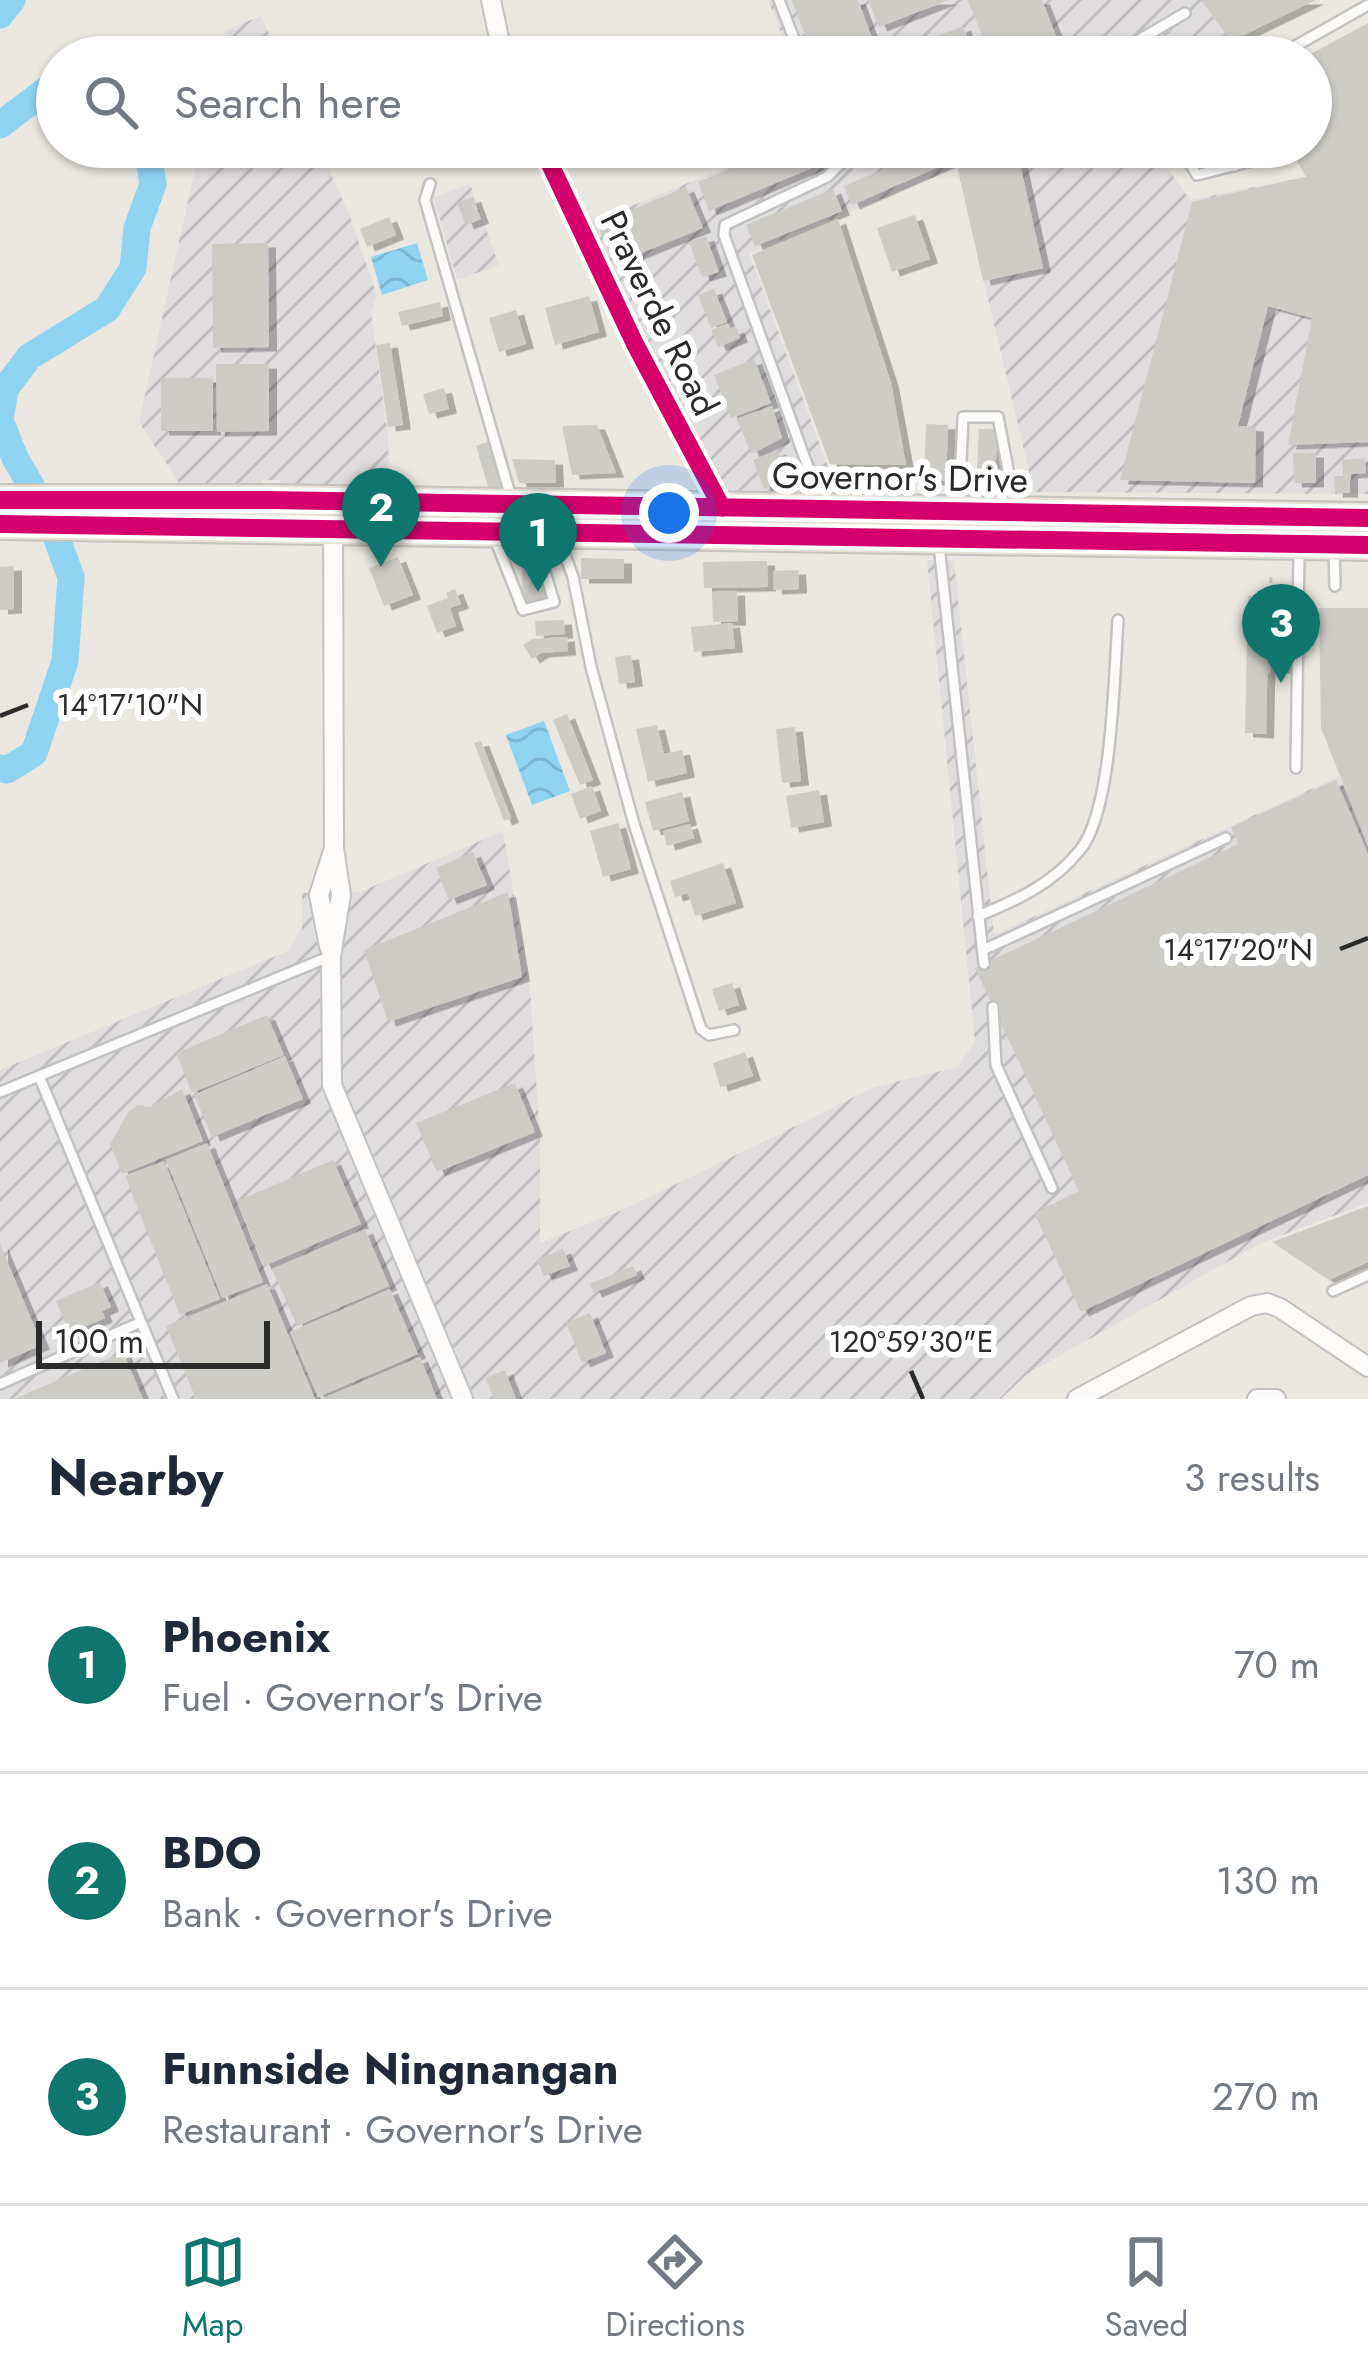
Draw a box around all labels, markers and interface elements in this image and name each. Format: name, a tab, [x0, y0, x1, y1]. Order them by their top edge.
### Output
search box	[36, 36, 1332, 168]
icon: search	[78, 69, 144, 135]
text: Search here	[174, 70, 402, 135]
street label: Praverde Road	[588, 202, 732, 424]
street label: Governor's Drive	[772, 449, 1028, 505]
pin: 2	[342, 468, 420, 567]
your location	[639, 483, 699, 543]
pin: 1	[499, 493, 577, 592]
pin: 3	[1242, 584, 1320, 683]
text: 14°17'10"N	[57, 683, 203, 726]
text: 14°17'20"N	[1163, 928, 1313, 971]
scale bar	[36, 1315, 270, 1368]
text: 100 m	[54, 1318, 144, 1365]
text: 120°59'30"E	[829, 1320, 993, 1363]
text: Nearby	[48, 1440, 223, 1514]
text: 3 results	[1184, 1449, 1320, 1506]
text: Phoenix	[162, 1604, 330, 1669]
text: 1	[77, 1636, 97, 1693]
text: 70 m	[1234, 1636, 1320, 1693]
text: Fuel · Governor's Drive	[162, 1669, 543, 1726]
text: BDO	[162, 1820, 262, 1885]
text: 2	[74, 1852, 100, 1909]
text: 130 m	[1216, 1852, 1320, 1909]
text: Bank · Governor's Drive	[162, 1885, 553, 1942]
text: Funnside Ningnangan	[162, 2036, 619, 2101]
text: 3	[75, 2068, 99, 2125]
text: 270 m	[1212, 2068, 1320, 2125]
text: Restaurant · Governor's Drive	[162, 2101, 643, 2158]
tab: Map	[180, 2229, 246, 2348]
tab: Directions	[605, 2229, 745, 2348]
tab: Saved	[1105, 2229, 1188, 2348]

